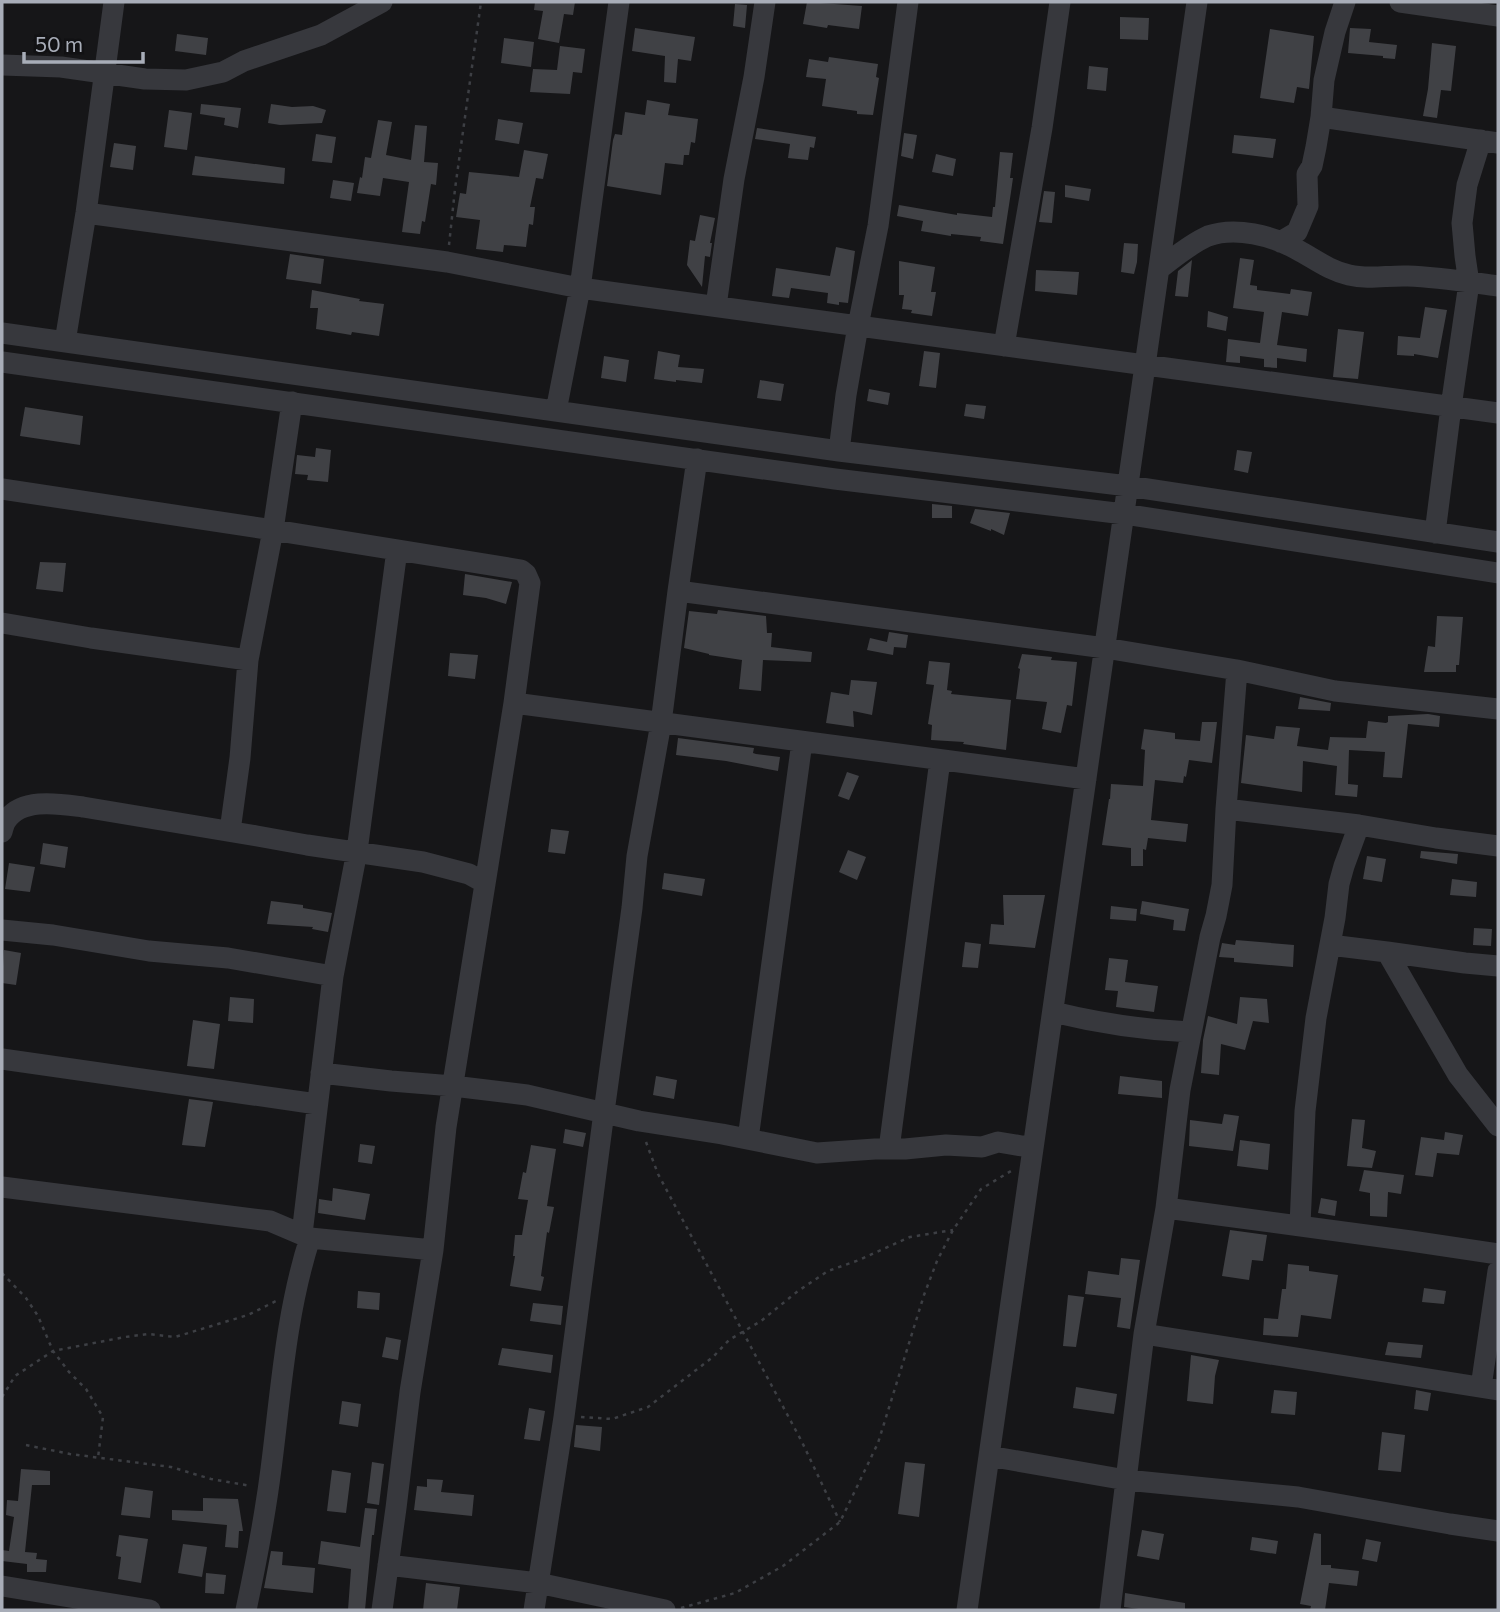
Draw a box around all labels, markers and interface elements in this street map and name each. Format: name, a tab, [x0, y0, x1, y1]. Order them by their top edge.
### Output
scale bar	[24, 21, 144, 65]
text: 50 m	[35, 31, 83, 56]

